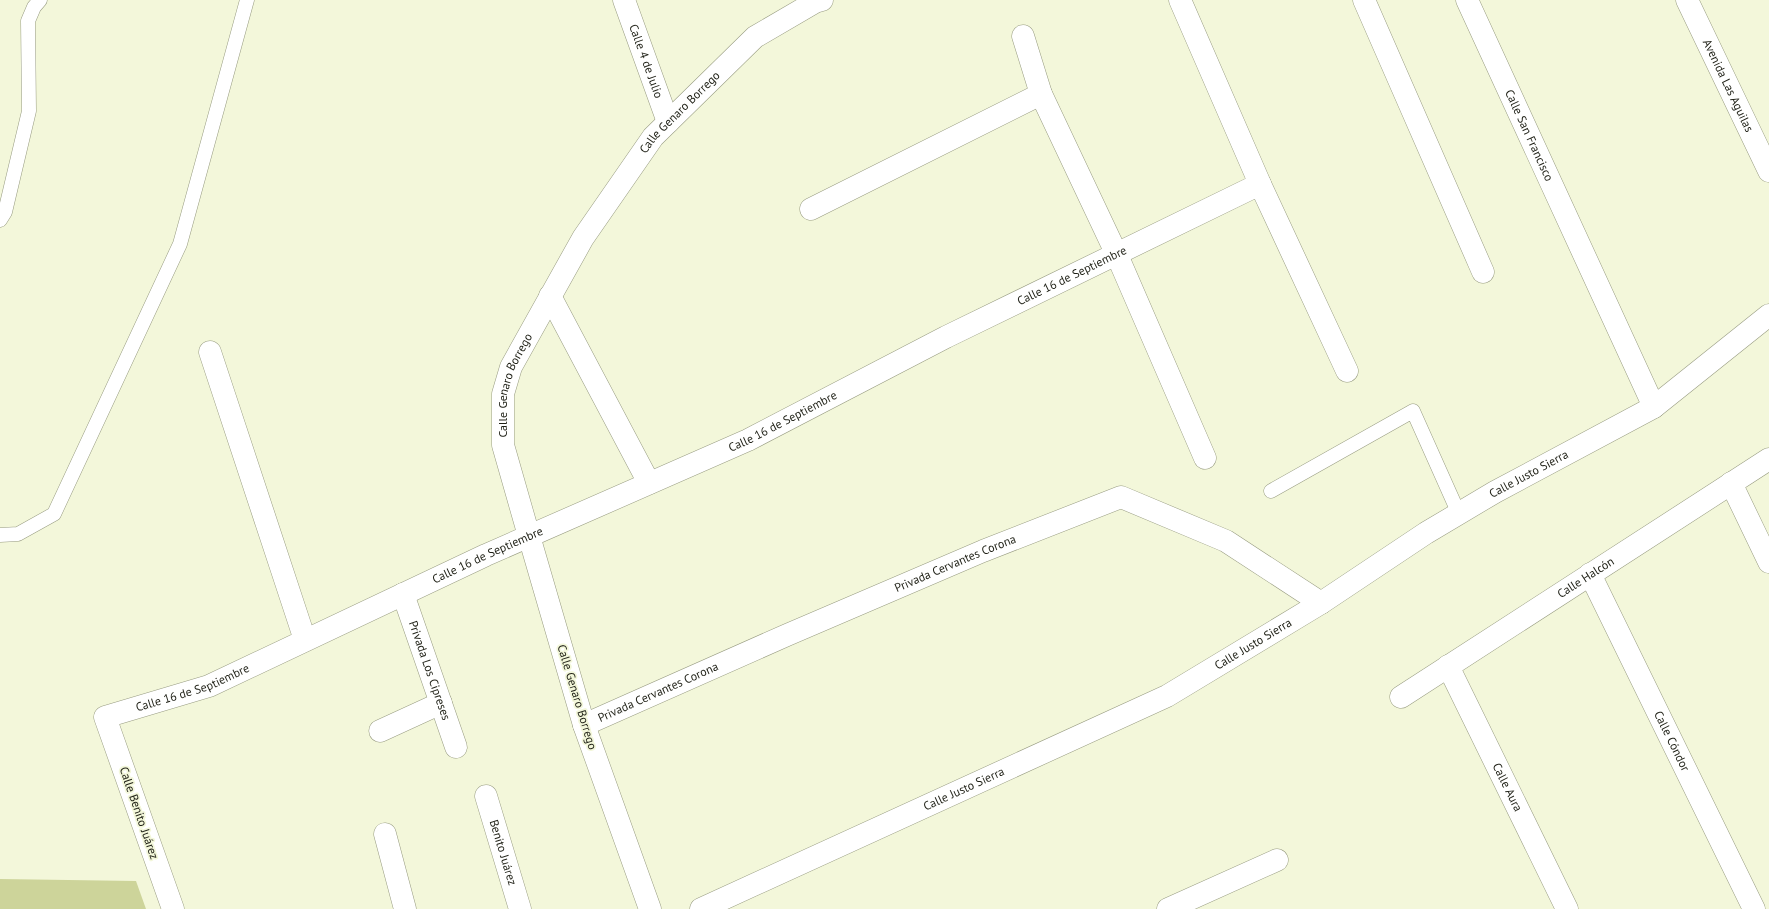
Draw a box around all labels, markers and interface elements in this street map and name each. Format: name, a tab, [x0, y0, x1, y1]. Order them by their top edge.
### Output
street label: Calle 4 de Julio	[626, 22, 667, 100]
street label: Avenida Las Aguilas	[1700, 37, 1757, 134]
street label: Calle Genaro Borrego	[636, 68, 723, 156]
street label: Calle San Francisco	[1502, 87, 1557, 183]
street label: Calle 16 de Septiembre	[1015, 242, 1129, 308]
street label: Calle Genaro Borrego	[495, 330, 535, 438]
street label: Calle 16 de Septiembre	[726, 387, 839, 455]
street label: Calle Justo Sierra	[1486, 446, 1571, 501]
street label: Calle 16 de Septiembre	[430, 523, 545, 586]
street label: Privada Cervantes Corona	[892, 531, 1018, 595]
street label: Calle Halcón	[1554, 553, 1617, 601]
street label: Calle Justo Sierra	[1212, 615, 1294, 673]
street label: Privada Los Cipreses	[406, 619, 454, 722]
street label: Calle Genaro Borrego	[554, 643, 601, 751]
street label: Privada Cervantes Corona	[595, 658, 720, 725]
street label: Calle 16 de Septiembre	[134, 660, 252, 714]
street label: Calle Cóndor	[1651, 708, 1693, 774]
street label: Calle Aura	[1490, 760, 1526, 814]
street label: Calle Justo Sierra	[921, 763, 1007, 813]
street label: Calle Benito Juárez	[117, 765, 162, 861]
street label: Benito Juárez	[487, 818, 520, 887]

